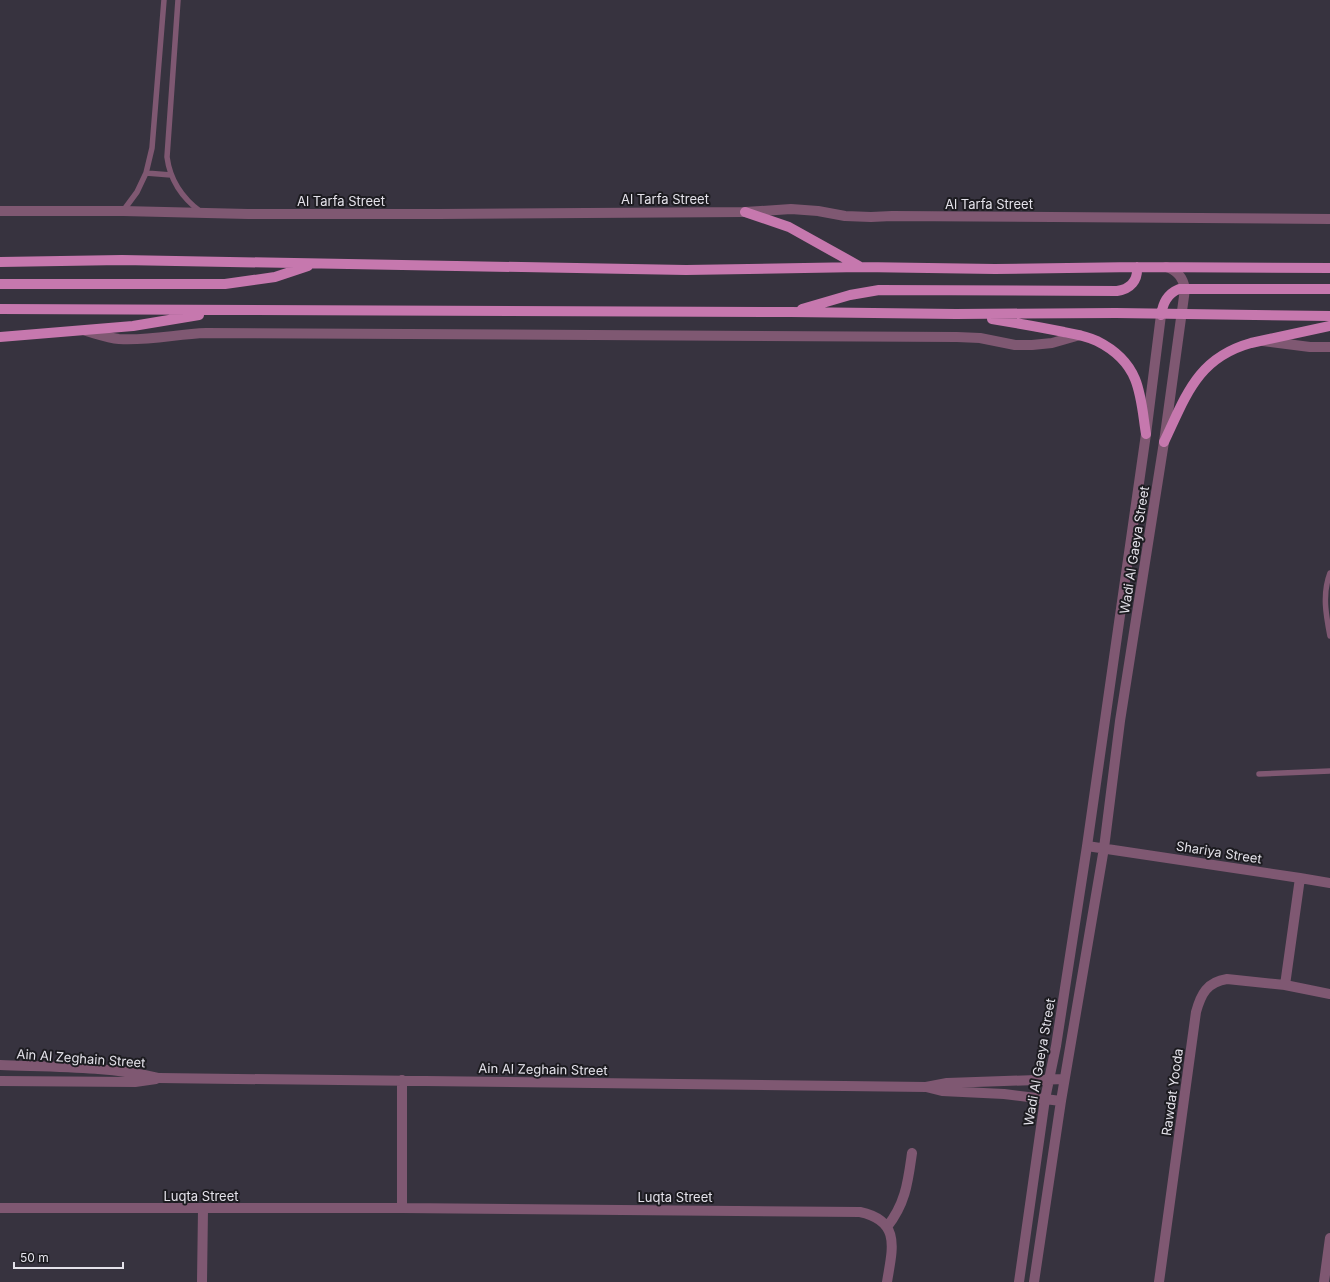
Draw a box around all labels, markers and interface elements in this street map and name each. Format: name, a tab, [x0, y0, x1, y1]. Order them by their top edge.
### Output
street label: Al Tarfa Street	[621, 191, 709, 207]
street label: Al Tarfa Street	[297, 193, 385, 209]
street label: Al Tarfa Street	[945, 196, 1033, 212]
street label: Wadi Al Gaeya Street	[1116, 485, 1152, 615]
street label: Shariya Street	[1175, 837, 1263, 867]
street label: Wadi Al Gaeya Street	[1020, 997, 1058, 1127]
street label: Ain Al Zeghain Street	[16, 1046, 146, 1070]
street label: Rawdat Yooda	[1158, 1047, 1186, 1137]
street label: Ain Al Zeghain Street	[478, 1060, 608, 1078]
street label: Luqta Street	[164, 1188, 238, 1204]
street label: Luqta Street	[638, 1189, 712, 1205]
scale bar	[14, 1244, 123, 1270]
text: 50 m	[20, 1250, 49, 1265]

